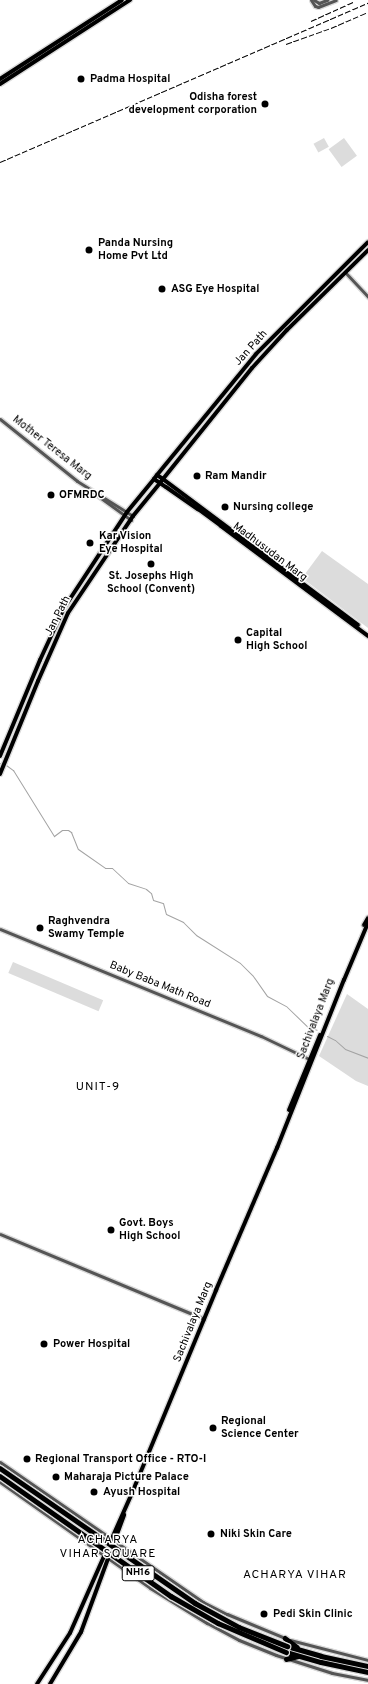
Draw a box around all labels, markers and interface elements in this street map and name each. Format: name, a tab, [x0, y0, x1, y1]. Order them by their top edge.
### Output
place label: Padma Hospital	[90, 72, 170, 86]
marker: Padma Hospital	[75, 73, 87, 85]
place label: Odisha forest development corporation	[128, 91, 257, 117]
marker: Odisha forest development corporation	[260, 99, 270, 109]
place label: Panda Nursing Home Pvt Ltd	[98, 237, 173, 263]
marker: Panda Nursing Home Pvt Ltd	[83, 244, 95, 256]
place label: ASG Eye Hospital	[171, 282, 259, 296]
marker: ASG Eye Hospital	[156, 283, 168, 295]
street label: Jan Path	[232, 328, 270, 368]
street label: Mother Teresa Marg	[10, 413, 94, 483]
place label: Ram Mandir	[205, 469, 267, 483]
marker: Ram Mandir	[192, 471, 202, 481]
place label: OFMRDC	[59, 488, 105, 502]
marker: OFMRDC	[46, 490, 56, 500]
place label: Nursing college	[233, 500, 313, 514]
marker: Nursing college	[220, 502, 230, 512]
street label: Madhusudan Marg	[230, 520, 310, 584]
place label: Kar Vision Eye Hospital	[99, 530, 163, 556]
marker: Kar Vision Eye Hospital	[84, 537, 96, 549]
marker: St. Josephs High School (Convent)	[146, 559, 156, 569]
place label: St. Josephs High School (Convent)	[107, 570, 195, 596]
street label: Jan Path	[42, 594, 74, 638]
place label: Capital High School	[246, 627, 307, 653]
marker: Capital High School	[233, 635, 243, 645]
place label: Raghvendra Swamy Temple	[48, 915, 124, 941]
marker: Raghvendra Swamy Temple	[35, 923, 45, 933]
street label: Baby Baba Math Road	[108, 959, 212, 1011]
street label: Sachivalaya Marg	[295, 977, 337, 1061]
district label: UNIT-9	[76, 1081, 120, 1095]
place label: Govt. Boys High School	[119, 1217, 180, 1243]
marker: Govt. Boys High School	[106, 1225, 116, 1235]
street label: Sachivalaya Marg	[171, 1280, 215, 1364]
place label: Power Hospital	[53, 1337, 130, 1351]
marker: Power Hospital	[38, 1338, 50, 1350]
place label: Regional Science Center	[221, 1415, 299, 1441]
marker: Regional Science Center	[208, 1423, 218, 1433]
place label: Regional Transport Office - RTO-I	[35, 1452, 206, 1466]
marker: Regional Transport Office - RTO-I	[22, 1454, 32, 1464]
place label: Maharaja Picture Palace	[64, 1470, 189, 1484]
marker: Maharaja Picture Palace	[51, 1472, 61, 1482]
place label: Ayush Hospital	[103, 1485, 180, 1499]
marker: Ayush Hospital	[88, 1486, 100, 1498]
place label: Niki Skin Care	[220, 1527, 292, 1541]
marker: Niki Skin Care	[205, 1528, 217, 1540]
district label: ACHARYA VIHAR SQUARE	[60, 1534, 156, 1562]
road number: NH16	[121, 1565, 155, 1581]
district label: ACHARYA VIHAR	[243, 1569, 347, 1583]
place label: Pedi Skin Clinic	[273, 1607, 353, 1621]
marker: Pedi Skin Clinic	[258, 1608, 270, 1620]

